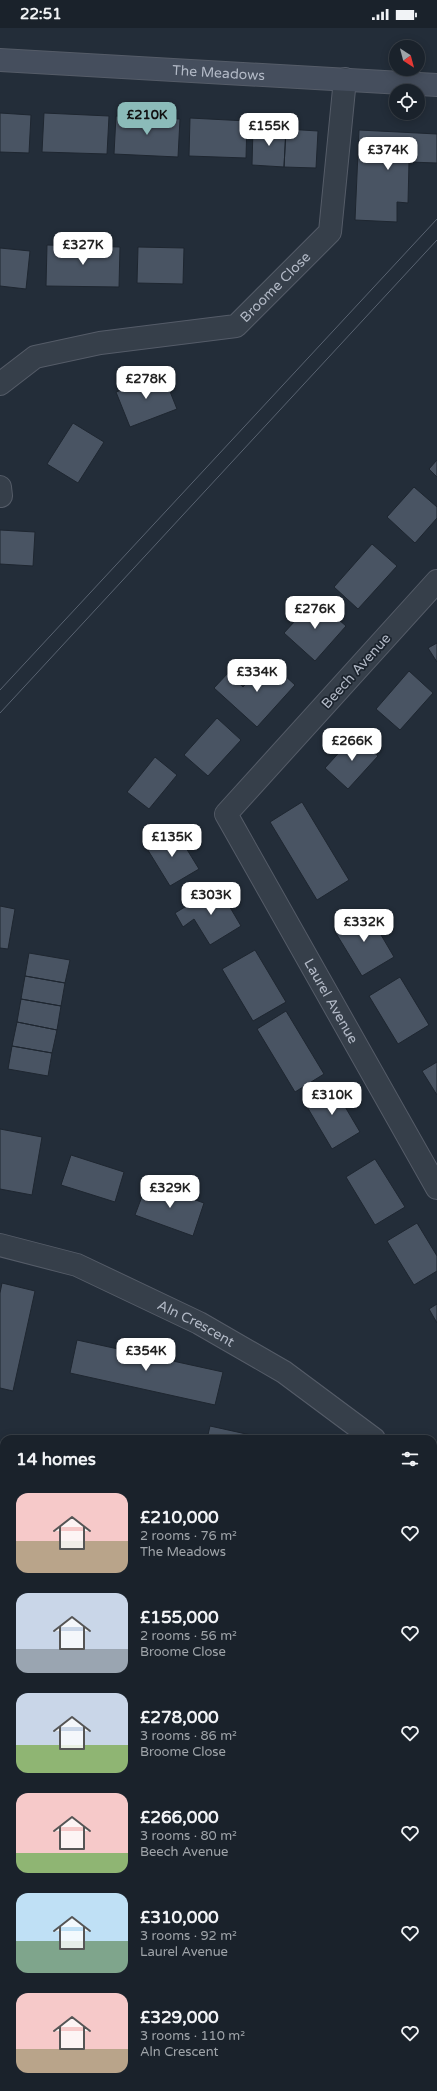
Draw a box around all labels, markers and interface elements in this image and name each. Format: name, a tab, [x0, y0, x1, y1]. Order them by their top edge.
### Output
text: 22:51	[20, 5, 62, 23]
north arrow	[389, 40, 425, 76]
map controls	[389, 40, 425, 120]
street label: The Meadows	[172, 61, 266, 84]
button: locate	[389, 84, 425, 120]
pin: £210K	[119, 102, 175, 136]
text: £210K	[126, 107, 168, 123]
pin: £155K	[241, 113, 297, 147]
text: £155K	[248, 118, 290, 134]
pin: £374K	[360, 137, 416, 171]
text: £374K	[367, 142, 409, 158]
pin: £327K	[55, 232, 111, 266]
text: £327K	[62, 237, 104, 253]
street label: Broome Close	[236, 248, 314, 326]
pin: £278K	[118, 366, 174, 400]
text: £278K	[125, 371, 167, 387]
pin: £276K	[287, 596, 343, 630]
text: £276K	[294, 601, 336, 617]
street label: Beech Avenue	[318, 630, 394, 712]
pin: £334K	[229, 659, 285, 693]
text: £334K	[236, 664, 278, 680]
pin: £266K	[324, 728, 380, 762]
text: £266K	[331, 733, 373, 749]
pin: £135K	[144, 824, 200, 858]
text: £135K	[151, 829, 193, 845]
pin: £303K	[183, 882, 239, 916]
text: £303K	[190, 887, 232, 903]
pin: £332K	[336, 909, 392, 943]
text: £332K	[343, 914, 385, 930]
street label: Laurel Avenue	[301, 955, 362, 1046]
pin: £310K	[304, 1082, 360, 1116]
text: £310K	[311, 1087, 353, 1103]
pin: £329K	[142, 1175, 198, 1209]
text: £329K	[149, 1180, 191, 1196]
street label: Aln Crescent	[155, 1296, 238, 1350]
pin: £354K	[118, 1338, 174, 1372]
text: £354K	[125, 1343, 167, 1359]
icon: filters	[399, 1448, 421, 1470]
text: 14 homes	[16, 1449, 96, 1470]
text: £210,000	[140, 1507, 219, 1528]
icon: home	[48, 1509, 96, 1557]
icon: heart	[399, 1522, 421, 1544]
text: 2 rooms · 76 m²	[140, 1528, 237, 1544]
text: The Meadows	[140, 1544, 226, 1560]
text: £155,000	[140, 1607, 219, 1628]
icon: home	[48, 1609, 96, 1657]
icon: heart	[399, 1622, 421, 1644]
text: 2 rooms · 56 m²	[140, 1628, 237, 1644]
text: Broome Close	[140, 1644, 226, 1660]
text: £278,000	[140, 1707, 219, 1728]
icon: home	[48, 1709, 96, 1757]
icon: heart	[399, 1722, 421, 1744]
text: 3 rooms · 86 m²	[140, 1728, 237, 1744]
text: Broome Close	[140, 1744, 226, 1760]
text: £266,000	[140, 1807, 219, 1828]
icon: home	[48, 1809, 96, 1857]
icon: heart	[399, 1822, 421, 1844]
text: 3 rooms · 80 m²	[140, 1828, 237, 1844]
text: Beech Avenue	[140, 1844, 228, 1860]
text: £310,000	[140, 1907, 219, 1928]
icon: home	[48, 1909, 96, 1957]
icon: heart	[399, 1922, 421, 1944]
text: 3 rooms · 92 m²	[140, 1928, 237, 1944]
text: Laurel Avenue	[140, 1944, 228, 1960]
text: £329,000	[140, 2007, 219, 2028]
icon: home	[48, 2009, 96, 2057]
icon: heart	[399, 2022, 421, 2044]
text: 3 rooms · 110 m²	[140, 2028, 245, 2044]
text: Aln Crescent	[140, 2044, 218, 2060]

